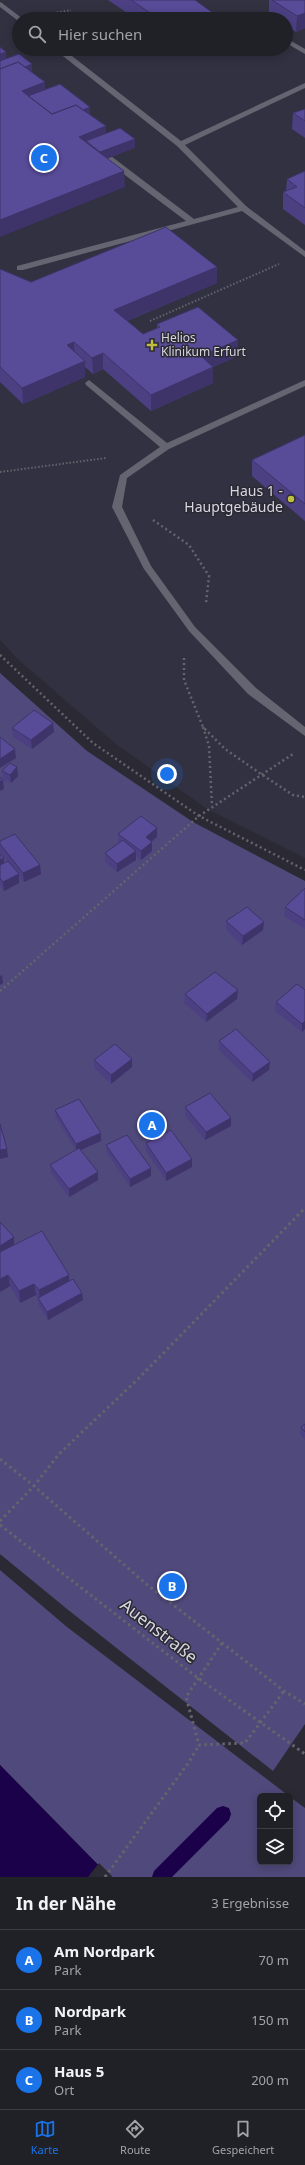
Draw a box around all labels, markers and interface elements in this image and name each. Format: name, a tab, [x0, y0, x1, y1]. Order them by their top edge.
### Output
search box	[12, 12, 293, 56]
icon: search	[26, 23, 48, 45]
text: Hier suchen	[58, 24, 142, 44]
pin: C	[31, 143, 57, 173]
place label: Helios Klinikum Erfurt	[161, 329, 246, 360]
marker: Helios Klinikum Erfurt	[146, 339, 158, 351]
place label: Haus 1 - Hauptgebäude	[184, 481, 283, 516]
marker: Haus 1 - Hauptgebäude	[286, 494, 296, 504]
your location	[157, 764, 177, 784]
pin: A	[139, 1110, 165, 1140]
pin: B	[159, 1571, 185, 1601]
street label: Auenstraße	[116, 1593, 203, 1668]
map controls	[257, 1793, 293, 1865]
button: locate	[257, 1793, 293, 1829]
button: layers	[257, 1829, 293, 1865]
text: In der Nähe	[16, 1892, 116, 1915]
text: 3 Ergebnisse	[211, 1894, 289, 1912]
text: Am Nordpark	[54, 1941, 155, 1961]
text: A	[25, 1951, 34, 1969]
text: 70 m	[259, 1951, 289, 1969]
text: Park	[54, 1961, 81, 1979]
text: Nordpark	[54, 2001, 126, 2021]
text: B	[25, 2011, 33, 2029]
text: 150 m	[251, 2011, 289, 2029]
text: Park	[54, 2021, 81, 2039]
text: Haus 5	[54, 2061, 104, 2081]
text: C	[25, 2071, 33, 2089]
text: 200 m	[251, 2071, 289, 2089]
text: Ort	[54, 2081, 74, 2099]
tab: Karte	[31, 2118, 58, 2157]
tab: Route	[120, 2118, 151, 2157]
tab: Gespeichert	[212, 2118, 274, 2157]

